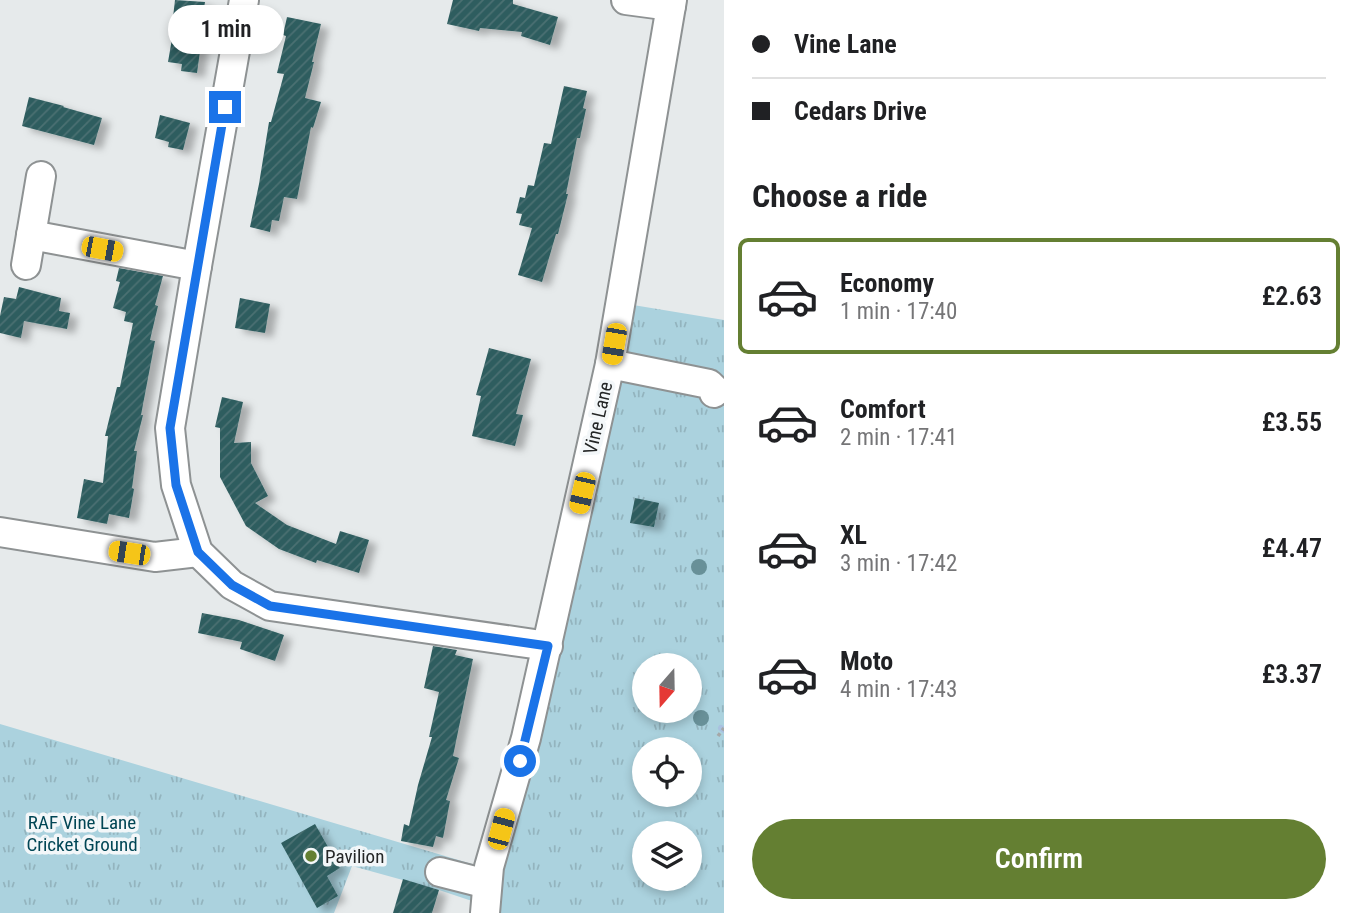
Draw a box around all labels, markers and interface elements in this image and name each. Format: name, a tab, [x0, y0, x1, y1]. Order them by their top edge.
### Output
callout: 1 min	[167, 6, 283, 55]
text: 1 min	[201, 16, 251, 43]
text: Vine Lane	[794, 29, 897, 59]
route end	[209, 91, 241, 123]
text: Cedars Drive	[794, 96, 927, 126]
text: Choose a ride	[752, 177, 927, 215]
car	[80, 235, 125, 263]
icon: car	[756, 265, 819, 328]
text: Economy	[840, 268, 934, 298]
text: £2.63	[1262, 281, 1322, 311]
text: 1 min · 17:40	[840, 298, 957, 325]
car	[601, 321, 628, 367]
street label: Vine Lane	[579, 379, 618, 457]
icon: car	[756, 391, 819, 454]
text: Comfort	[840, 394, 926, 424]
text: £3.55	[1262, 407, 1322, 437]
text: 2 min · 17:41	[840, 424, 957, 451]
car	[568, 470, 597, 516]
icon: car	[756, 517, 819, 580]
text: XL	[840, 520, 867, 550]
text: £4.47	[1262, 533, 1322, 563]
car	[107, 539, 152, 567]
text: 3 min · 17:42	[840, 550, 957, 577]
icon: car	[756, 643, 819, 706]
text: Moto	[840, 646, 893, 676]
north arrow	[632, 653, 702, 723]
map controls	[632, 653, 702, 891]
text: £3.37	[1262, 659, 1322, 689]
text: 4 min · 17:43	[840, 676, 957, 703]
button: locate	[632, 737, 702, 807]
route start	[504, 745, 536, 777]
car	[486, 806, 517, 852]
park label: RAF Vine Lane Cricket Ground	[26, 811, 138, 856]
button: Confirm	[752, 819, 1326, 899]
button: layers	[632, 821, 702, 891]
place label: Pavilion	[325, 845, 384, 868]
marker: Pavilion	[303, 848, 319, 864]

